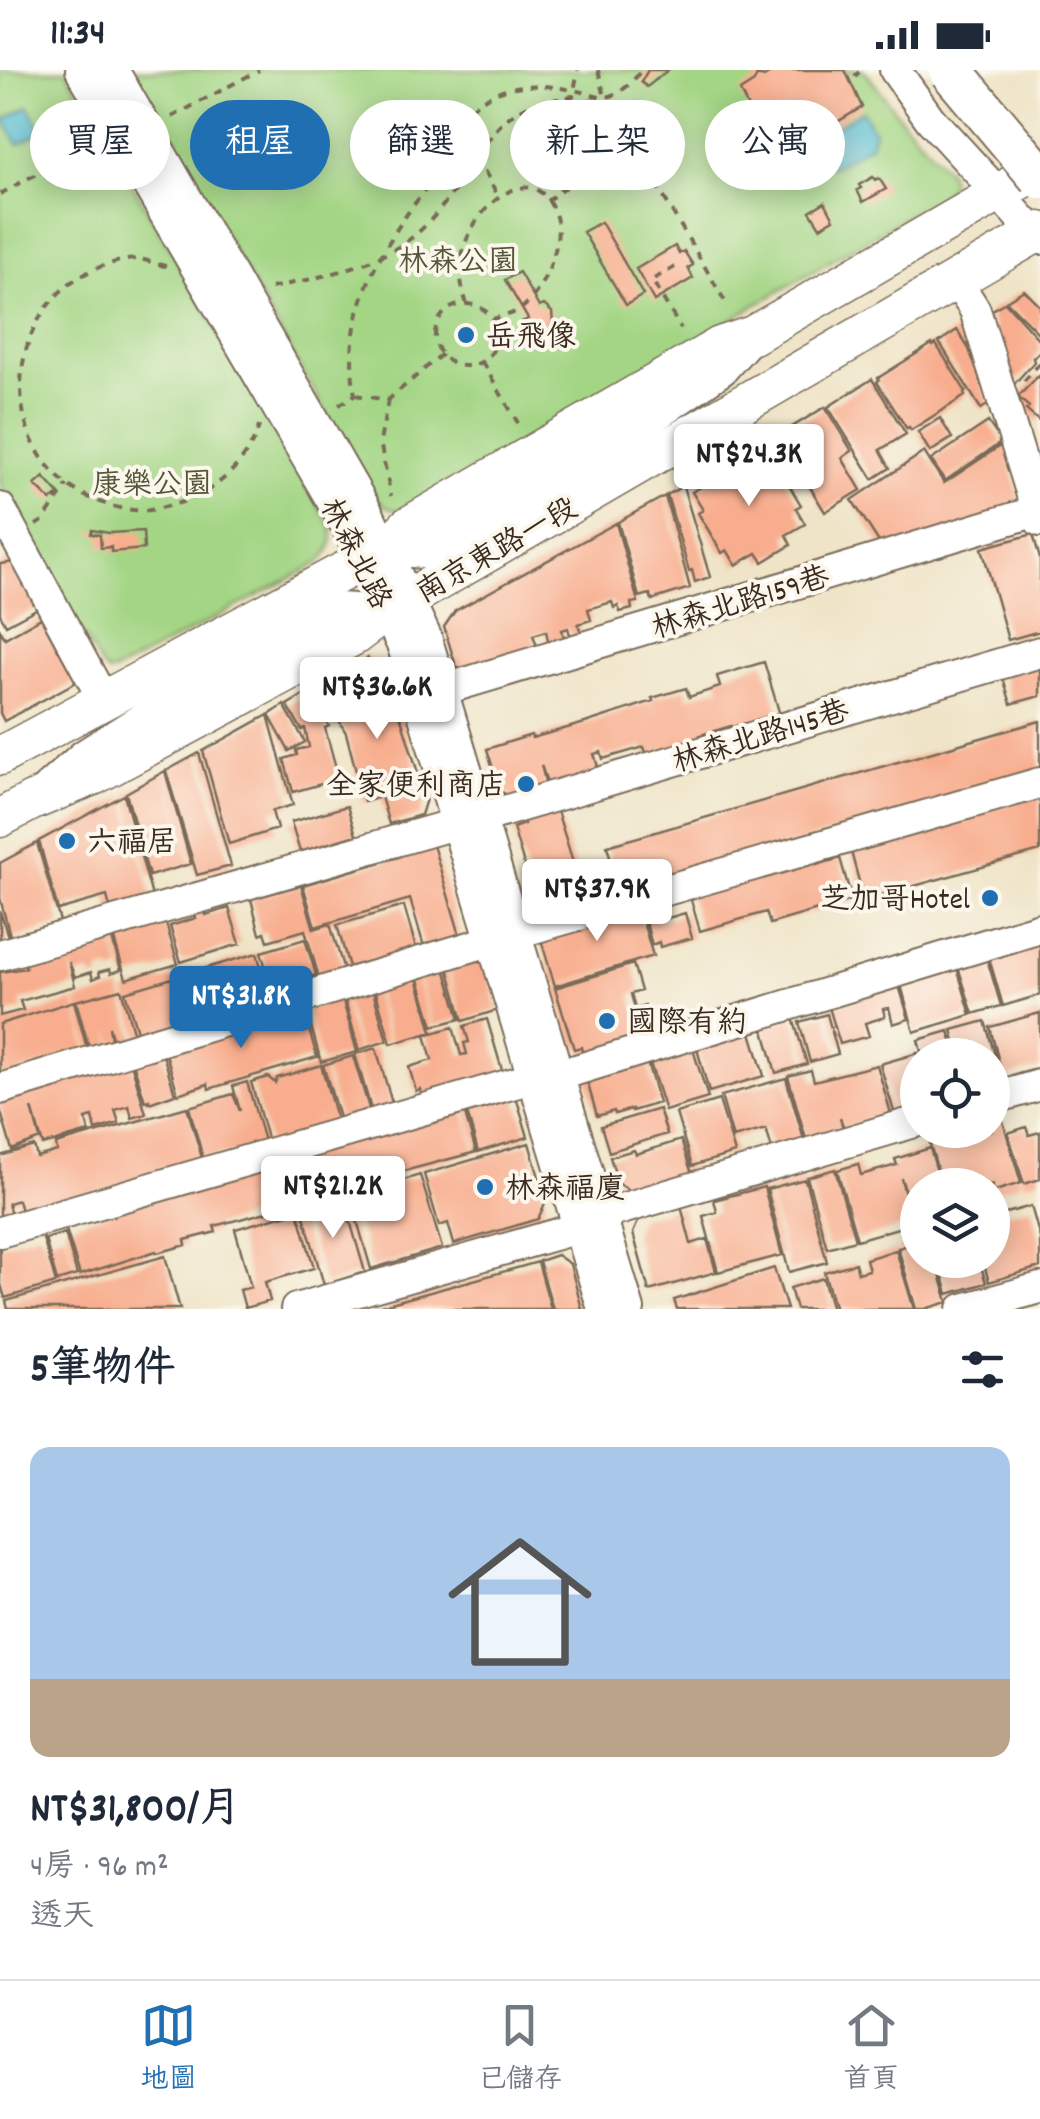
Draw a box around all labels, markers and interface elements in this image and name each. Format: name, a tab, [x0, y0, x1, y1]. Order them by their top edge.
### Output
text: 11:34	[50, 8, 106, 63]
chip: 買屋	[30, 100, 170, 190]
chip: 租屋	[190, 100, 330, 190]
chip: 篩選	[350, 100, 490, 190]
chip: 新上架	[510, 100, 685, 190]
chip: 公寓	[705, 100, 845, 190]
park label: 林森公園	[398, 243, 518, 286]
place label: 岳飛像	[486, 318, 576, 361]
marker: 岳飛像	[455, 324, 477, 346]
pin: NT$24.3K	[646, 424, 852, 509]
text: NT$24.3K	[696, 433, 802, 479]
park label: 康樂公園	[92, 466, 212, 509]
street label: 南京東路一段	[410, 489, 587, 617]
street label: 林森北路	[307, 492, 399, 618]
street label: 林森北路159巷	[647, 558, 836, 653]
pin: NT$36.6K	[274, 657, 480, 742]
text: NT$36.6K	[322, 666, 432, 712]
street label: 林森北路145巷	[668, 692, 855, 787]
place label: 全家便利商店	[326, 767, 506, 810]
marker: 全家便利商店	[515, 773, 537, 795]
place label: 六福居	[87, 824, 177, 867]
marker: 六福居	[56, 830, 78, 852]
pin: NT$37.9K	[494, 859, 700, 944]
text: NT$37.9K	[544, 868, 650, 914]
place label: 芝加哥Hotel	[820, 881, 970, 924]
marker: 芝加哥Hotel	[979, 887, 1001, 909]
pin: NT$31.8K	[138, 966, 344, 1051]
text: NT$31.8K	[192, 975, 290, 1021]
place label: 國際有約	[627, 1004, 747, 1047]
marker: 國際有約	[596, 1010, 618, 1032]
map controls	[900, 1038, 1010, 1278]
button: locate	[900, 1038, 1010, 1148]
pin: NT$21.2K	[230, 1156, 436, 1241]
text: NT$21.2K	[283, 1165, 383, 1211]
button: layers	[900, 1168, 1010, 1278]
place label: 林森福廈	[505, 1170, 625, 1213]
marker: 林森福廈	[474, 1176, 496, 1198]
text: 5筆物件	[30, 1342, 175, 1402]
icon: filters	[955, 1342, 1010, 1397]
icon: home	[430, 1512, 610, 1692]
text: NT$31,800/月	[30, 1782, 241, 1842]
text: 4房 · 96 m²	[30, 1846, 169, 1892]
text: 透天	[30, 1896, 94, 1942]
tab: 地圖	[141, 1998, 197, 2102]
tab: 已儲存	[478, 1998, 562, 2102]
tab: 首頁	[843, 1998, 899, 2102]

